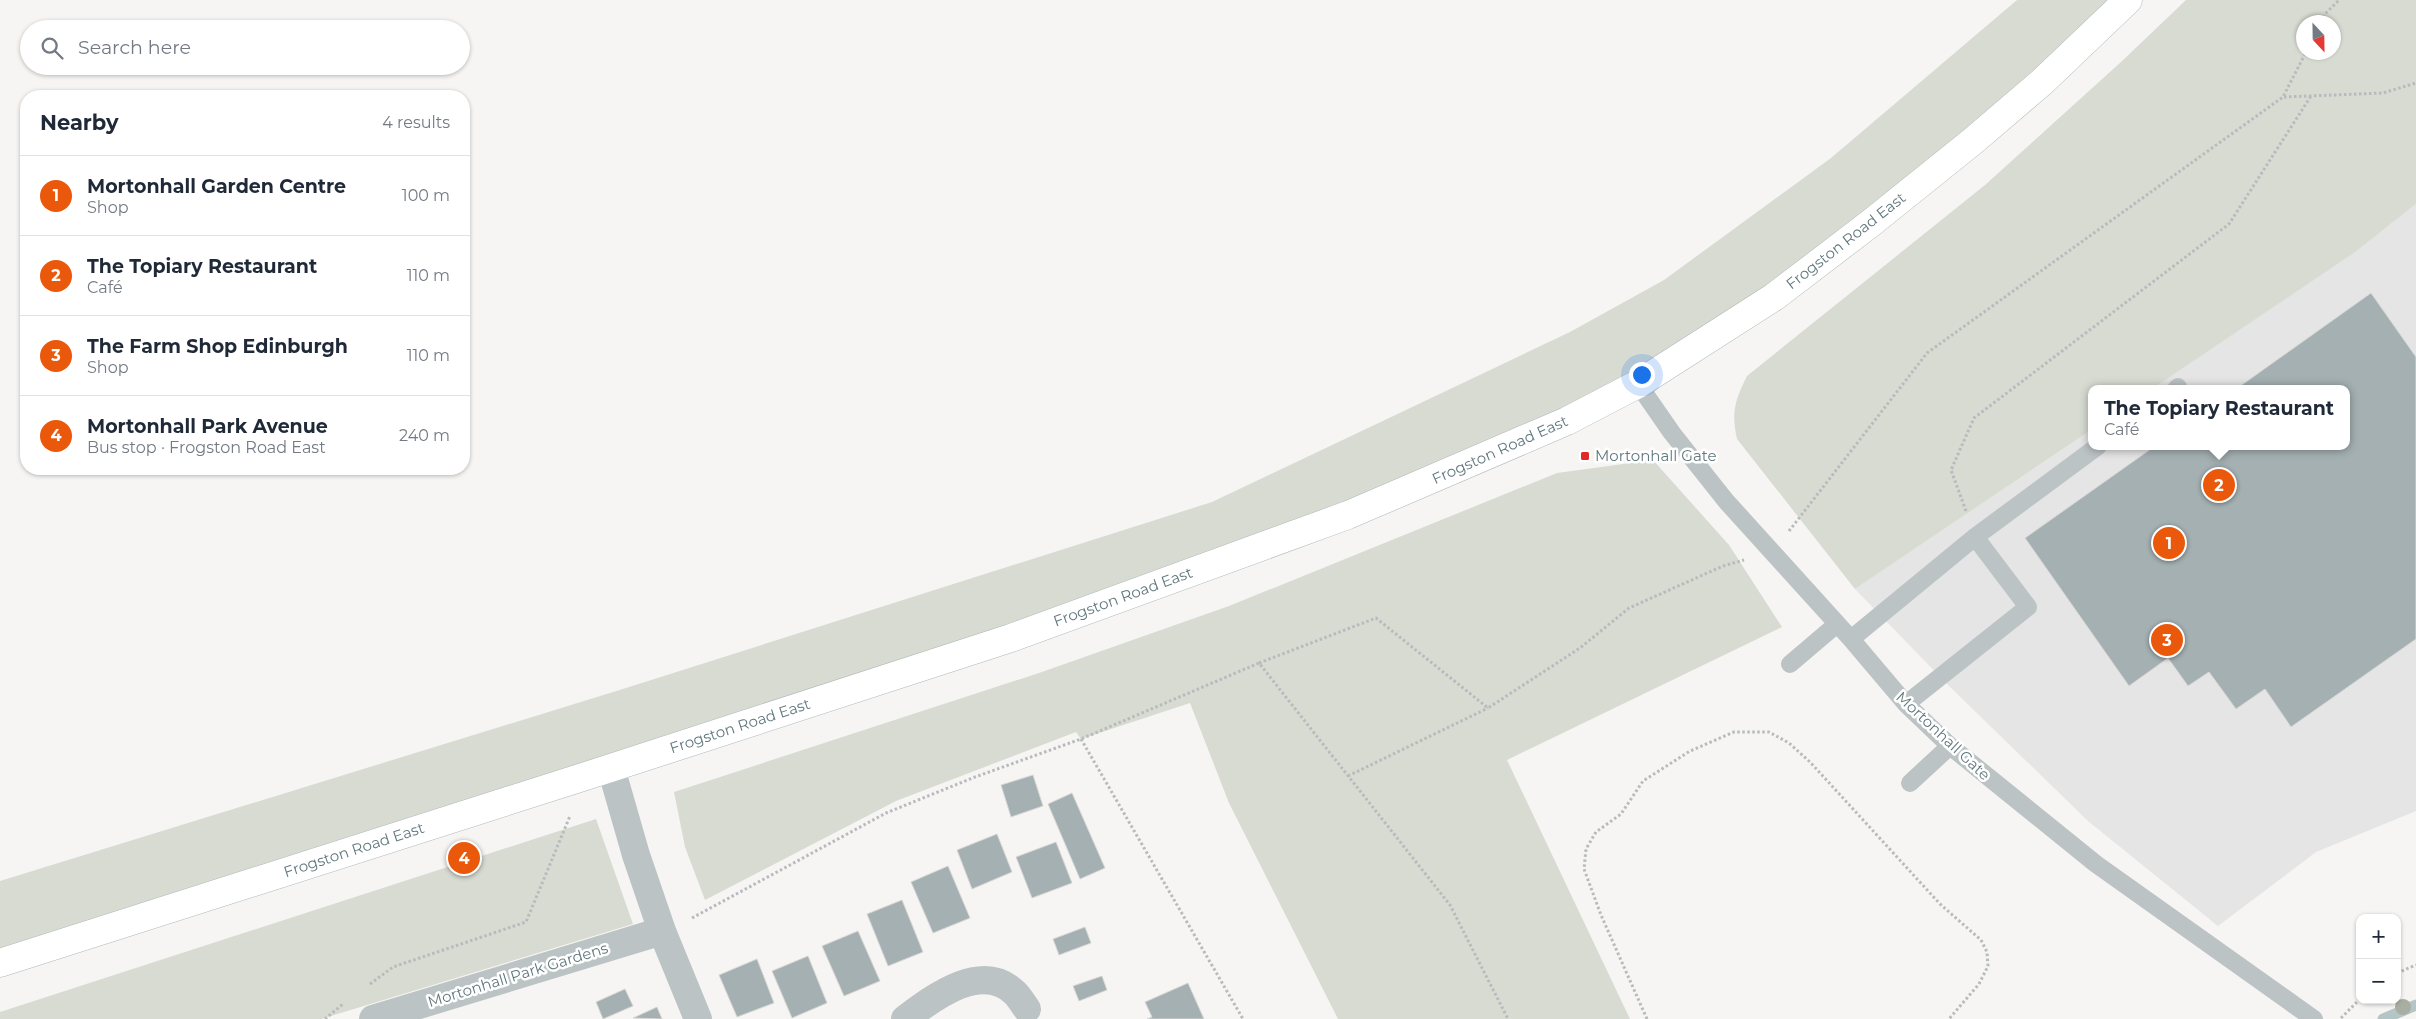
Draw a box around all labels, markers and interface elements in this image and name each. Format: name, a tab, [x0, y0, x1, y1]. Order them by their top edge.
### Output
north arrow	[2296, 15, 2341, 60]
search box	[20, 20, 470, 75]
icon: search	[38, 34, 66, 62]
text: Search here	[78, 36, 191, 59]
text: Nearby	[40, 110, 119, 135]
text: 4 results	[382, 113, 450, 132]
text: Mortonhall Garden Centre	[87, 175, 346, 198]
text: 1	[53, 186, 59, 205]
text: 100 m	[402, 186, 450, 205]
street label: Frogston Road East	[1782, 188, 1909, 293]
text: Shop	[87, 198, 129, 217]
text: The Topiary Restaurant	[87, 255, 317, 278]
text: 2	[51, 266, 61, 285]
text: 110 m	[407, 266, 450, 285]
text: Café	[87, 278, 123, 297]
text: The Farm Shop Edinburgh	[87, 335, 348, 358]
text: 3	[51, 346, 61, 365]
text: 110 m	[407, 346, 450, 365]
text: Shop	[87, 358, 129, 377]
your location	[1629, 362, 1655, 388]
popup	[2088, 385, 2350, 450]
text: The Topiary Restaurant	[2104, 397, 2334, 420]
street label: Frogston Road East	[1429, 411, 1571, 488]
text: Mortonhall Park Avenue	[87, 415, 328, 438]
text: Café	[2104, 420, 2139, 439]
text: 4	[50, 426, 62, 445]
text: 240 m	[399, 426, 450, 445]
text: Bus stop · Frogston Road East	[87, 438, 326, 457]
place label: Mortonhall Gate	[1595, 446, 1717, 465]
marker: Mortonhall Gate	[1579, 450, 1591, 462]
pin: 2	[2203, 466, 2235, 504]
pin: 1	[2153, 524, 2185, 562]
street label: Frogston Road East	[1051, 563, 1195, 631]
pin: 3	[2151, 621, 2183, 659]
street label: Mortonhall Gate	[1892, 687, 1994, 784]
street label: Frogston Road East	[667, 694, 813, 757]
street label: Frogston Road East	[281, 818, 427, 881]
pin: 4	[448, 839, 480, 877]
map controls	[2356, 914, 2401, 1004]
button: +	[2356, 914, 2401, 959]
street label: Mortonhall Park Gardens	[425, 938, 610, 1011]
button: −	[2356, 959, 2401, 1004]

